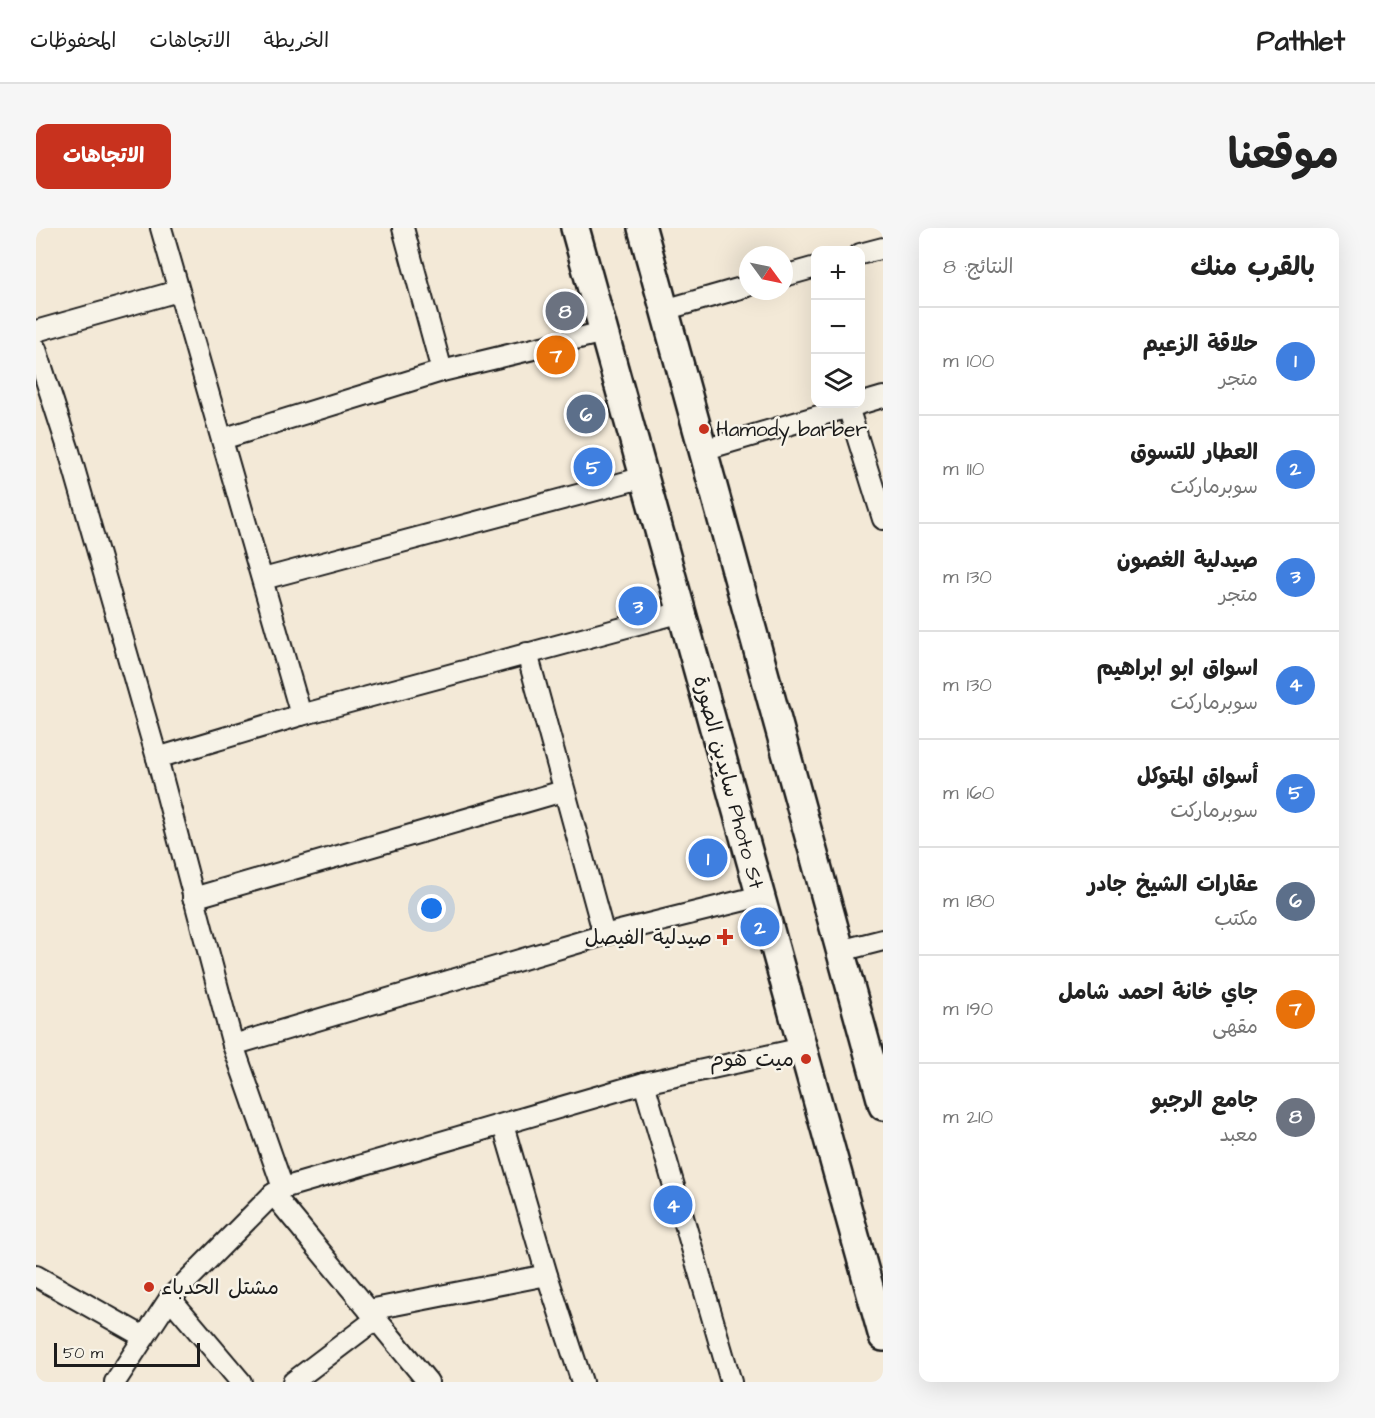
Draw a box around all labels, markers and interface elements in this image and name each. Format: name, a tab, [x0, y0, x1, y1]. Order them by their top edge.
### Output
text: Pathlet	[1257, 22, 1345, 61]
text: المحفوظات	[30, 26, 116, 55]
text: الاتجاهات	[149, 26, 231, 55]
text: الخريطة	[264, 26, 329, 55]
button: الاتجاهات	[36, 124, 171, 189]
text: موقعنا	[1228, 127, 1339, 185]
north arrow	[739, 246, 793, 300]
map controls	[811, 246, 865, 408]
button: +	[811, 246, 865, 300]
text: بالقرب منك	[1191, 249, 1315, 285]
text: النتائج: 8	[943, 253, 1013, 281]
pin: 8	[546, 288, 584, 334]
button: −	[811, 300, 865, 354]
text: حلاقة الزعيم	[1143, 329, 1258, 360]
pin: 7	[536, 332, 576, 378]
text: 100 m	[943, 347, 994, 375]
text: 1	[1294, 347, 1297, 375]
button: layers	[811, 354, 865, 408]
text: متجر	[1219, 365, 1258, 393]
pin: 6	[566, 392, 606, 436]
place label: Hamody barber	[716, 415, 867, 446]
marker: Hamody barber	[697, 422, 711, 436]
text: العطار للتسوق	[1130, 437, 1258, 468]
pin: 5	[574, 444, 612, 490]
text: 110 m	[943, 455, 984, 483]
text: 2	[1290, 455, 1301, 483]
text: سوبرماركت	[1170, 473, 1258, 501]
text: صيدلية الغصون	[1117, 545, 1258, 576]
text: 130 m	[943, 563, 992, 591]
text: 3	[1290, 563, 1301, 591]
text: متجر	[1219, 581, 1258, 609]
pin: 3	[618, 584, 658, 628]
text: اسواق ابو ابراهيم	[1097, 653, 1258, 684]
text: 130 m	[943, 671, 992, 699]
text: 4	[1289, 671, 1302, 699]
street label: سايدين الصورة Photo St	[686, 672, 771, 892]
text: سوبرماركت	[1170, 689, 1258, 717]
text: أسواق المتوكل	[1137, 761, 1258, 792]
text: 160 m	[943, 779, 994, 807]
text: 5	[1288, 779, 1303, 807]
text: سوبرماركت	[1170, 797, 1258, 825]
pin: 1	[688, 836, 728, 880]
text: عقارات الشيخ جادر	[1088, 869, 1258, 900]
text: 180 m	[943, 887, 995, 915]
text: 6	[1289, 887, 1302, 915]
your location	[417, 894, 446, 923]
pin: 2	[740, 904, 780, 950]
text: مكتب	[1214, 905, 1258, 933]
place label: صيدلية الفيصل	[585, 923, 712, 952]
marker: صيدلية الفيصل	[716, 928, 734, 946]
text: جاي خانة احمد شامل	[1058, 977, 1258, 1008]
text: 190 m	[943, 995, 993, 1023]
text: 7	[1289, 995, 1302, 1023]
text: مقهى	[1212, 1013, 1258, 1041]
place label: ميت هوم	[710, 1045, 794, 1075]
marker: ميت هوم	[799, 1052, 813, 1066]
text: جامع الرجبو	[1152, 1085, 1258, 1116]
text: 210 m	[943, 1103, 993, 1131]
text: 8	[1289, 1103, 1302, 1131]
text: معبد	[1220, 1121, 1258, 1149]
pin: 4	[654, 1182, 692, 1228]
place label: مشتل الحدباء	[161, 1273, 279, 1302]
marker: مشتل الحدباء	[142, 1280, 156, 1294]
scale bar	[54, 1340, 200, 1368]
text: 50 m	[63, 1342, 103, 1364]

